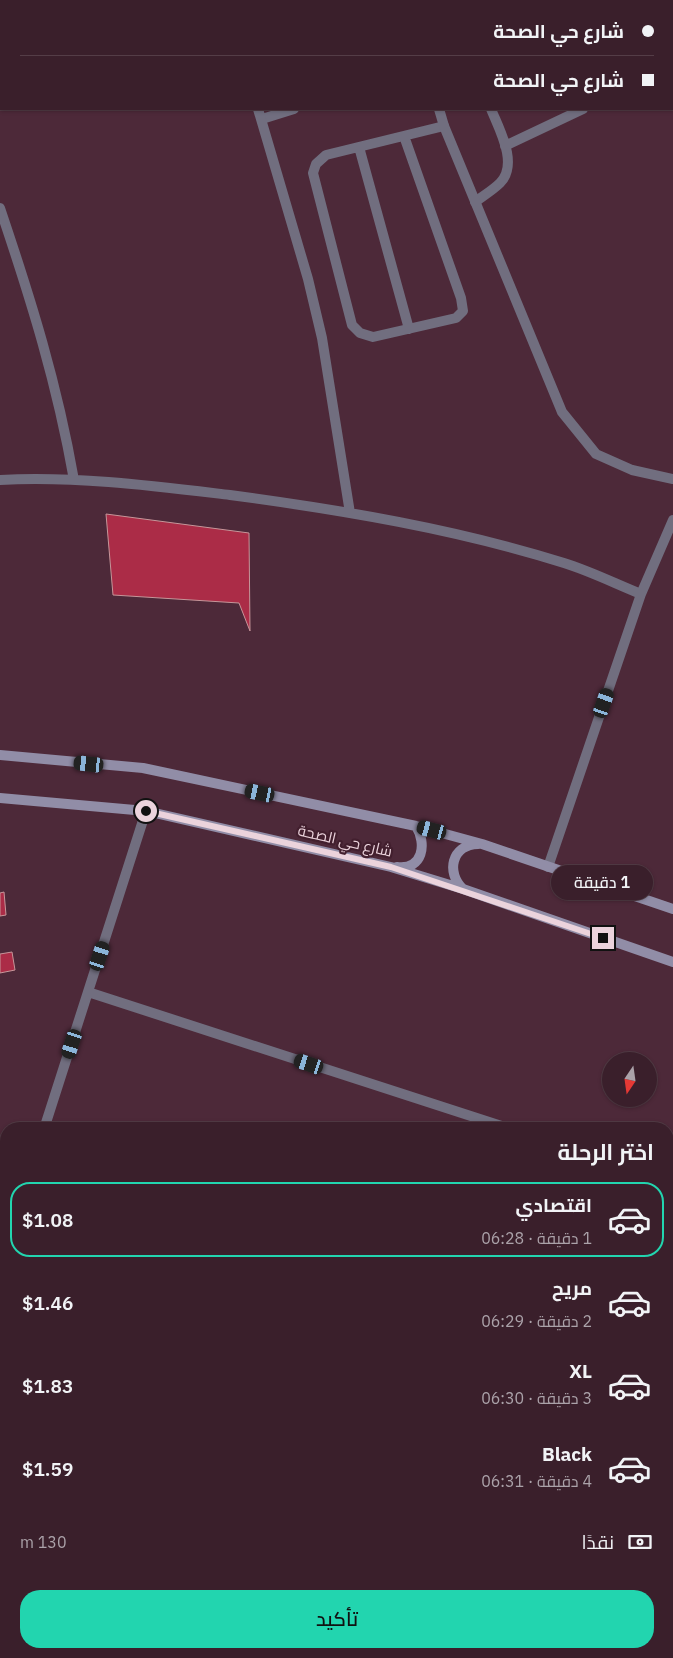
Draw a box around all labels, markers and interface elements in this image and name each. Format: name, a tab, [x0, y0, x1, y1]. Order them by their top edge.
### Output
text: شارع حي الصحة	[493, 19, 624, 43]
text: شارع حي الصحة	[493, 68, 624, 92]
car	[592, 686, 615, 720]
car	[73, 755, 104, 773]
car	[243, 783, 276, 803]
route start	[135, 800, 157, 822]
car	[415, 819, 448, 841]
street label: شارع حي الصحة	[295, 820, 394, 864]
callout: 1 دقيقة	[552, 866, 654, 900]
text: 1 دقيقة	[574, 872, 630, 892]
route end	[592, 927, 614, 949]
car	[88, 939, 111, 973]
car	[60, 1027, 83, 1061]
car	[292, 1052, 325, 1076]
north arrow	[602, 1052, 658, 1108]
map controls	[602, 1052, 657, 1107]
text: اختر الرحلة	[557, 1137, 654, 1166]
text: اقتصادي	[516, 1193, 592, 1217]
icon: car	[607, 1197, 652, 1242]
text: $1.08	[22, 1208, 73, 1232]
text: 1 دقيقة · 06:28	[481, 1228, 592, 1248]
text: مريح	[552, 1276, 592, 1300]
icon: car	[607, 1280, 652, 1325]
text: $1.46	[22, 1291, 73, 1315]
text: 2 دقيقة · 06:29	[481, 1311, 592, 1331]
text: XL	[569, 1359, 592, 1383]
icon: car	[607, 1363, 652, 1408]
text: $1.83	[22, 1374, 73, 1398]
text: 3 دقيقة · 06:30	[481, 1388, 592, 1408]
text: Black	[542, 1442, 592, 1466]
icon: car	[607, 1446, 652, 1491]
text: $1.59	[22, 1457, 73, 1481]
text: 4 دقيقة · 06:31	[481, 1471, 592, 1491]
icon: cash	[626, 1528, 654, 1556]
text: نقدًا	[582, 1530, 614, 1554]
text: 130 m	[20, 1532, 67, 1552]
button: تأكيد	[20, 1590, 654, 1648]

